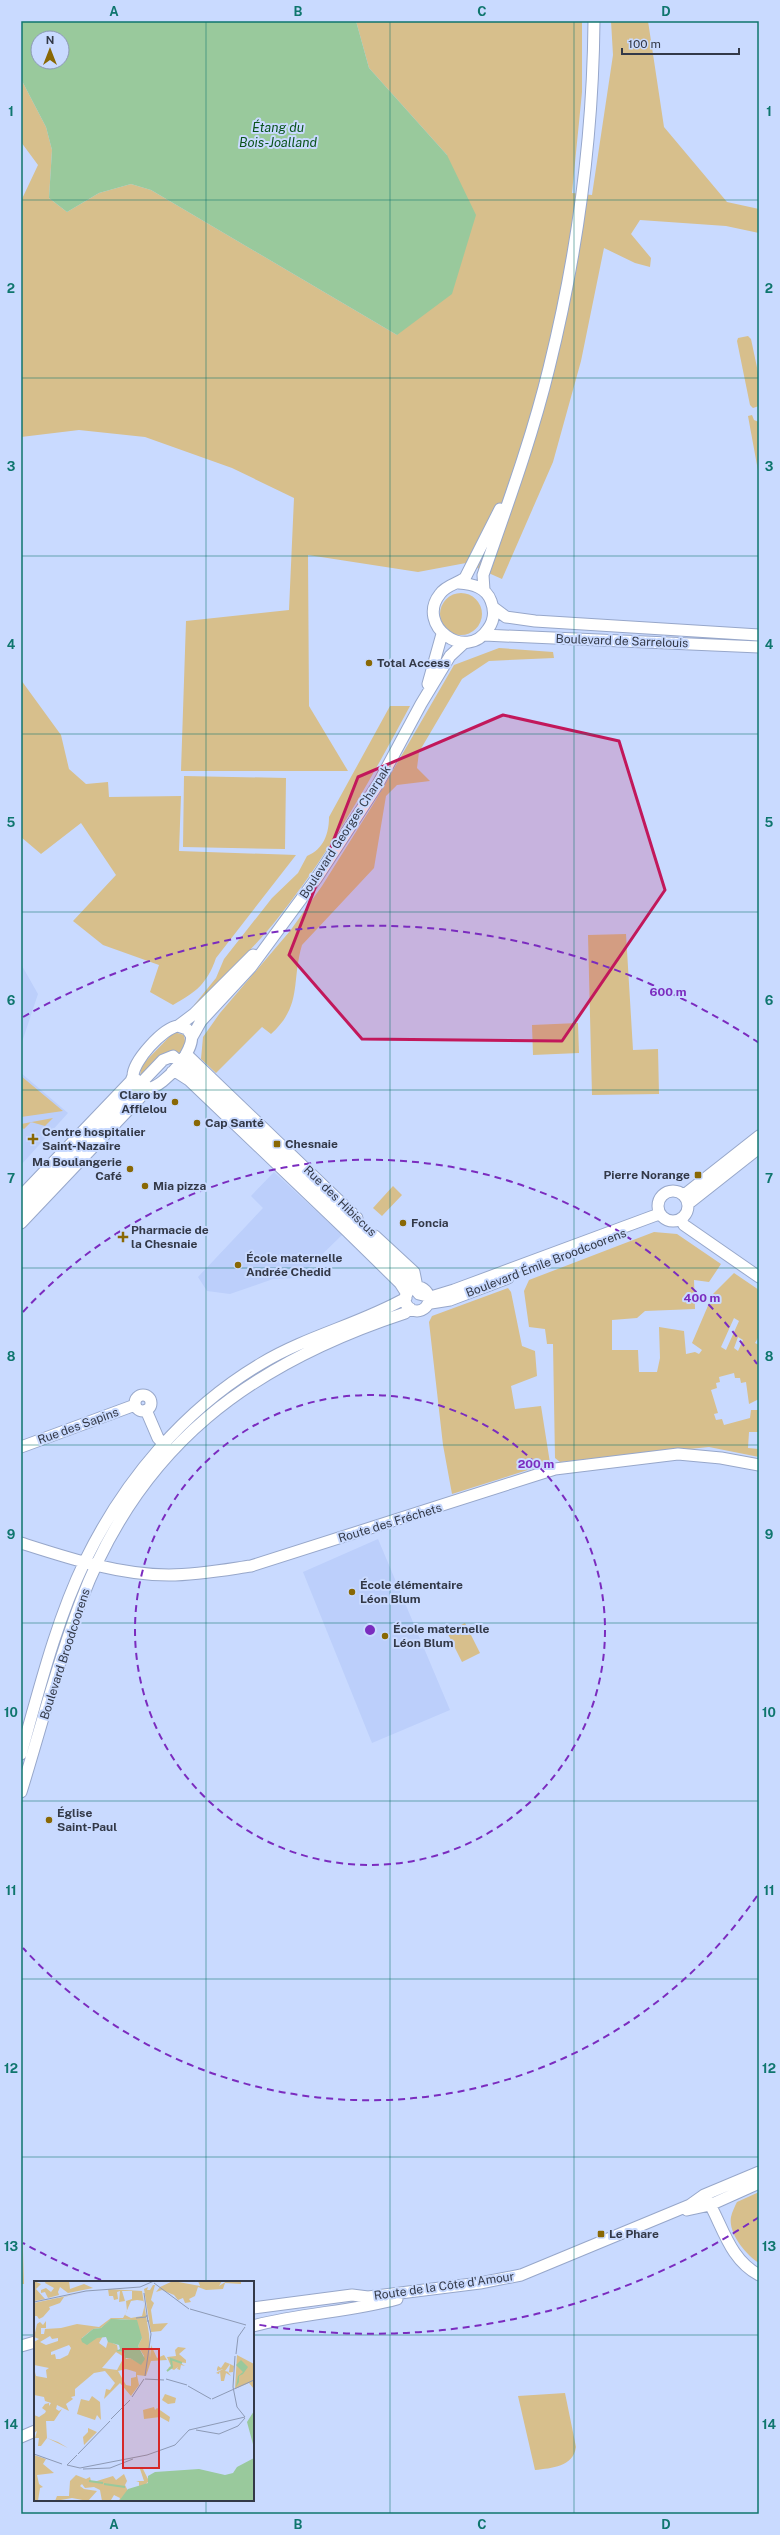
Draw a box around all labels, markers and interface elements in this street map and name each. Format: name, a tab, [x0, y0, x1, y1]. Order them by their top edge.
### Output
text: A	[109, 4, 119, 19]
text: B	[294, 4, 303, 19]
text: C	[477, 4, 487, 19]
text: D	[661, 4, 671, 19]
north arrow	[30, 30, 70, 70]
scale bar	[622, 30, 739, 56]
text: N	[46, 34, 54, 46]
text: 100 m	[628, 37, 661, 51]
text: 1	[8, 104, 14, 119]
text: 1	[766, 104, 772, 119]
water label: Étang du Bois-Joalland	[239, 119, 317, 150]
text: 2	[7, 281, 15, 296]
text: 2	[765, 281, 773, 296]
text: 3	[7, 459, 16, 474]
text: 3	[765, 459, 774, 474]
street label: Boulevard de Sarrelouis	[555, 632, 689, 650]
text: 4	[7, 637, 16, 652]
text: 4	[765, 637, 774, 652]
place label: Total Access	[377, 656, 450, 670]
marker: Total Access	[364, 658, 374, 668]
street label: Boulevard Georges Charpak	[297, 763, 393, 901]
text: 5	[7, 815, 16, 830]
text: 5	[765, 815, 774, 830]
text: 600 m	[650, 985, 687, 999]
text: 6	[7, 993, 16, 1008]
text: 6	[765, 993, 774, 1008]
place label: Claro by Afflelou	[119, 1088, 167, 1116]
marker: Claro by Afflelou	[170, 1097, 180, 1107]
place label: Cap Santé	[205, 1116, 264, 1130]
marker: Cap Santé	[192, 1118, 202, 1128]
place label: Centre hospitalier Saint-Nazaire	[42, 1125, 146, 1153]
marker: Centre hospitalier Saint-Nazaire	[27, 1133, 39, 1145]
place label: Chesnaie	[285, 1137, 338, 1151]
marker: Chesnaie	[272, 1139, 282, 1149]
place label: Ma Boulangerie Café	[32, 1155, 122, 1183]
street label: Rue des Hibiscus	[301, 1163, 379, 1239]
marker: Ma Boulangerie Café	[125, 1164, 135, 1174]
place label: Pierre Norange	[603, 1168, 690, 1182]
marker: Pierre Norange	[693, 1170, 703, 1180]
text: 7	[7, 1171, 15, 1186]
text: 7	[765, 1171, 773, 1186]
place label: Mia pizza	[153, 1179, 206, 1193]
marker: Mia pizza	[140, 1181, 150, 1191]
place label: Foncia	[411, 1216, 449, 1230]
marker: Foncia	[398, 1218, 408, 1228]
place label: Pharmacie de la Chesnaie	[131, 1223, 209, 1251]
street label: Boulevard Émile Broodcoorens	[464, 1226, 628, 1300]
marker: Pharmacie de la Chesnaie	[118, 1232, 128, 1242]
place label: École maternelle Andrée Chedid	[246, 1251, 343, 1279]
marker: École maternelle Andrée Chedid	[233, 1260, 243, 1270]
text: 400 m	[684, 1291, 721, 1305]
text: 8	[7, 1349, 16, 1364]
text: 8	[765, 1349, 774, 1364]
street label: Rue des Sapins	[36, 1405, 120, 1447]
text: 200 m	[518, 1457, 554, 1471]
street label: Route des Fréchets	[336, 1501, 444, 1545]
text: 9	[7, 1527, 15, 1542]
text: 9	[765, 1527, 773, 1542]
place label: École élémentaire Léon Blum	[360, 1578, 463, 1606]
street label: Boulevard Broodcoorens	[37, 1587, 93, 1721]
marker: École élémentaire Léon Blum	[347, 1587, 357, 1597]
place label: École maternelle Léon Blum	[393, 1622, 490, 1650]
centre of rings	[363, 1623, 377, 1637]
marker: École maternelle Léon Blum	[380, 1631, 390, 1641]
text: 10	[4, 1705, 18, 1720]
text: 10	[762, 1705, 776, 1720]
place label: Église Saint-Paul	[57, 1806, 117, 1834]
marker: Église Saint-Paul	[44, 1815, 54, 1825]
text: 11	[5, 1883, 17, 1898]
text: 11	[763, 1883, 775, 1898]
text: 12	[4, 2061, 18, 2076]
text: 12	[762, 2061, 776, 2076]
place label: Le Phare	[609, 2227, 659, 2241]
marker: Le Phare	[596, 2229, 606, 2239]
text: 13	[4, 2239, 18, 2254]
text: 13	[762, 2239, 776, 2254]
street label: Route de la Côte d'Amour	[373, 2269, 515, 2303]
inset map	[34, 2281, 254, 2501]
text: 14	[4, 2417, 19, 2432]
text: 14	[762, 2417, 777, 2432]
text: A	[109, 2517, 119, 2532]
text: B	[294, 2517, 303, 2532]
text: C	[477, 2517, 487, 2532]
text: D	[661, 2517, 671, 2532]

